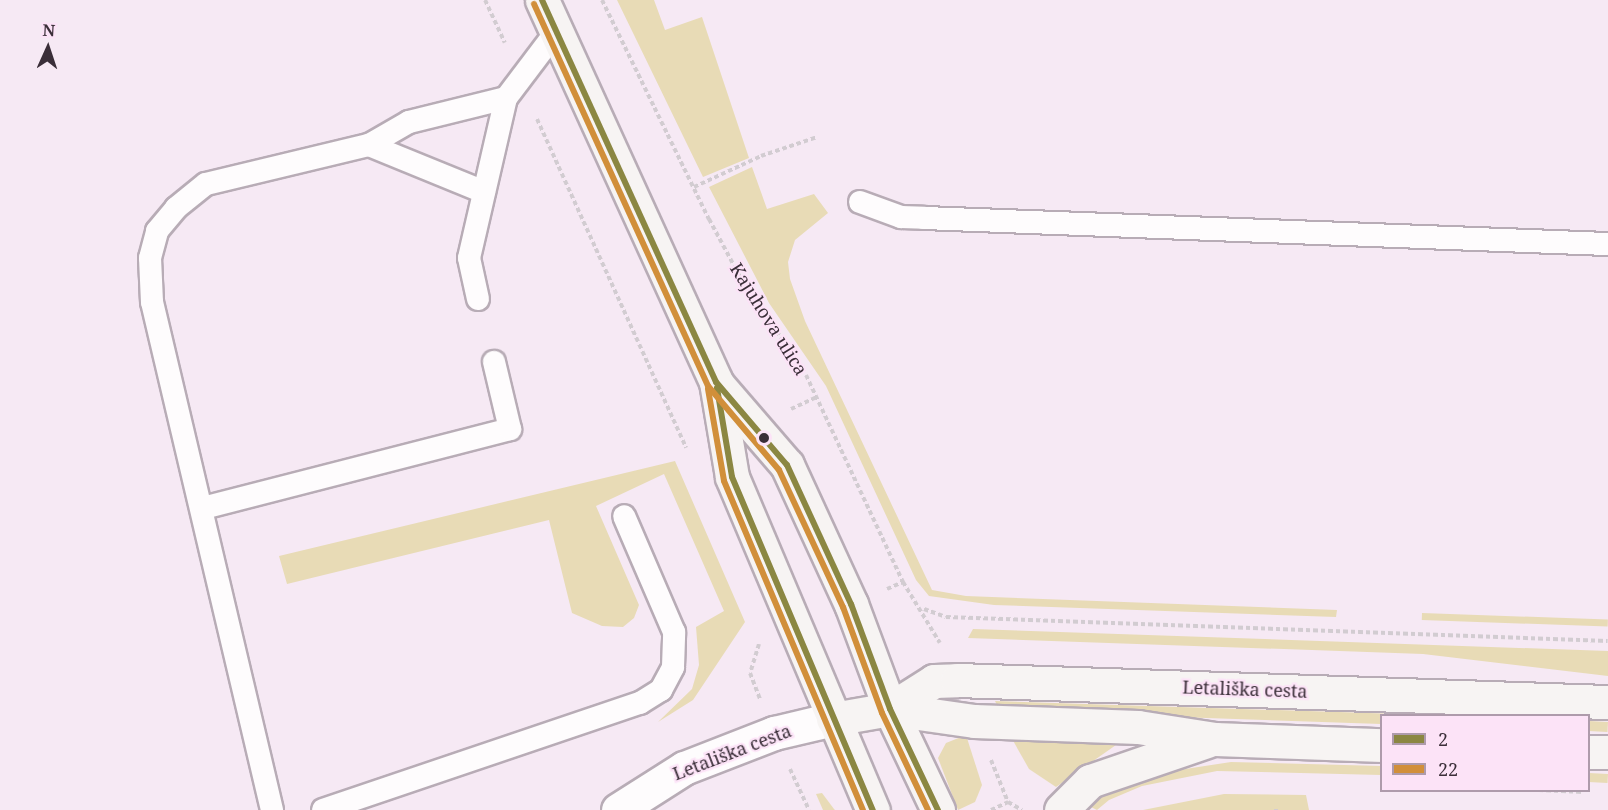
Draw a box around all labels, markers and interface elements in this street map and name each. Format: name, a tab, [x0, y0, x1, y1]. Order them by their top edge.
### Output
north arrow	[18, 18, 78, 78]
text: N	[42, 19, 56, 41]
street label: Kajuhova ulica	[726, 259, 812, 379]
unlabelled marker	[758, 432, 770, 444]
street label: Letališka cesta	[1182, 676, 1308, 702]
legend	[1380, 714, 1590, 792]
street label: Letališka cesta	[670, 719, 794, 785]
text: 2	[1438, 727, 1448, 751]
text: 22	[1438, 757, 1458, 781]

